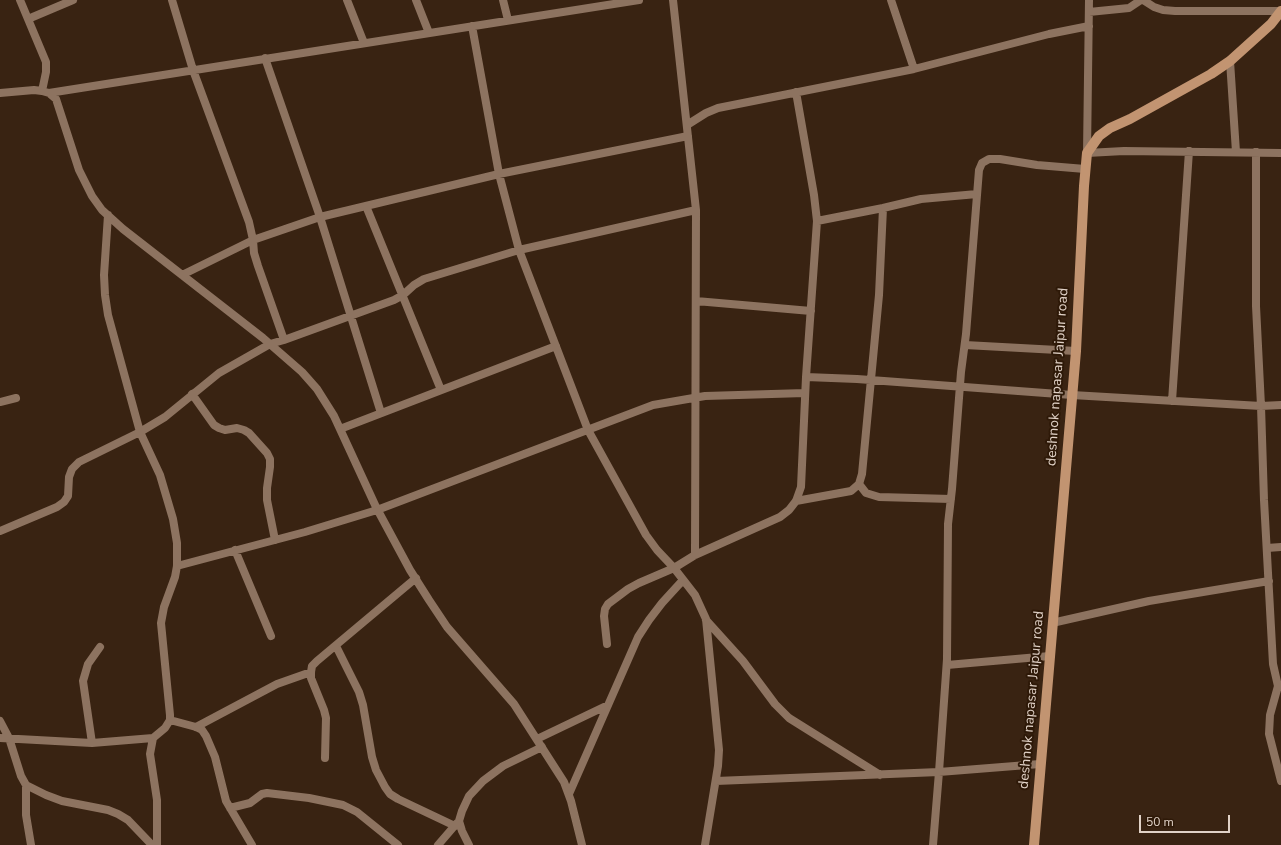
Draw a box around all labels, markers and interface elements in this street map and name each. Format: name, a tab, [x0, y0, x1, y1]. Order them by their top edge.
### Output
street label: deshnok napasar Jaipur road	[1043, 287, 1073, 467]
street label: deshnok napasar Jaipur road	[1016, 610, 1048, 790]
scale bar	[1141, 807, 1232, 833]
text: 50 m	[1146, 814, 1174, 830]

